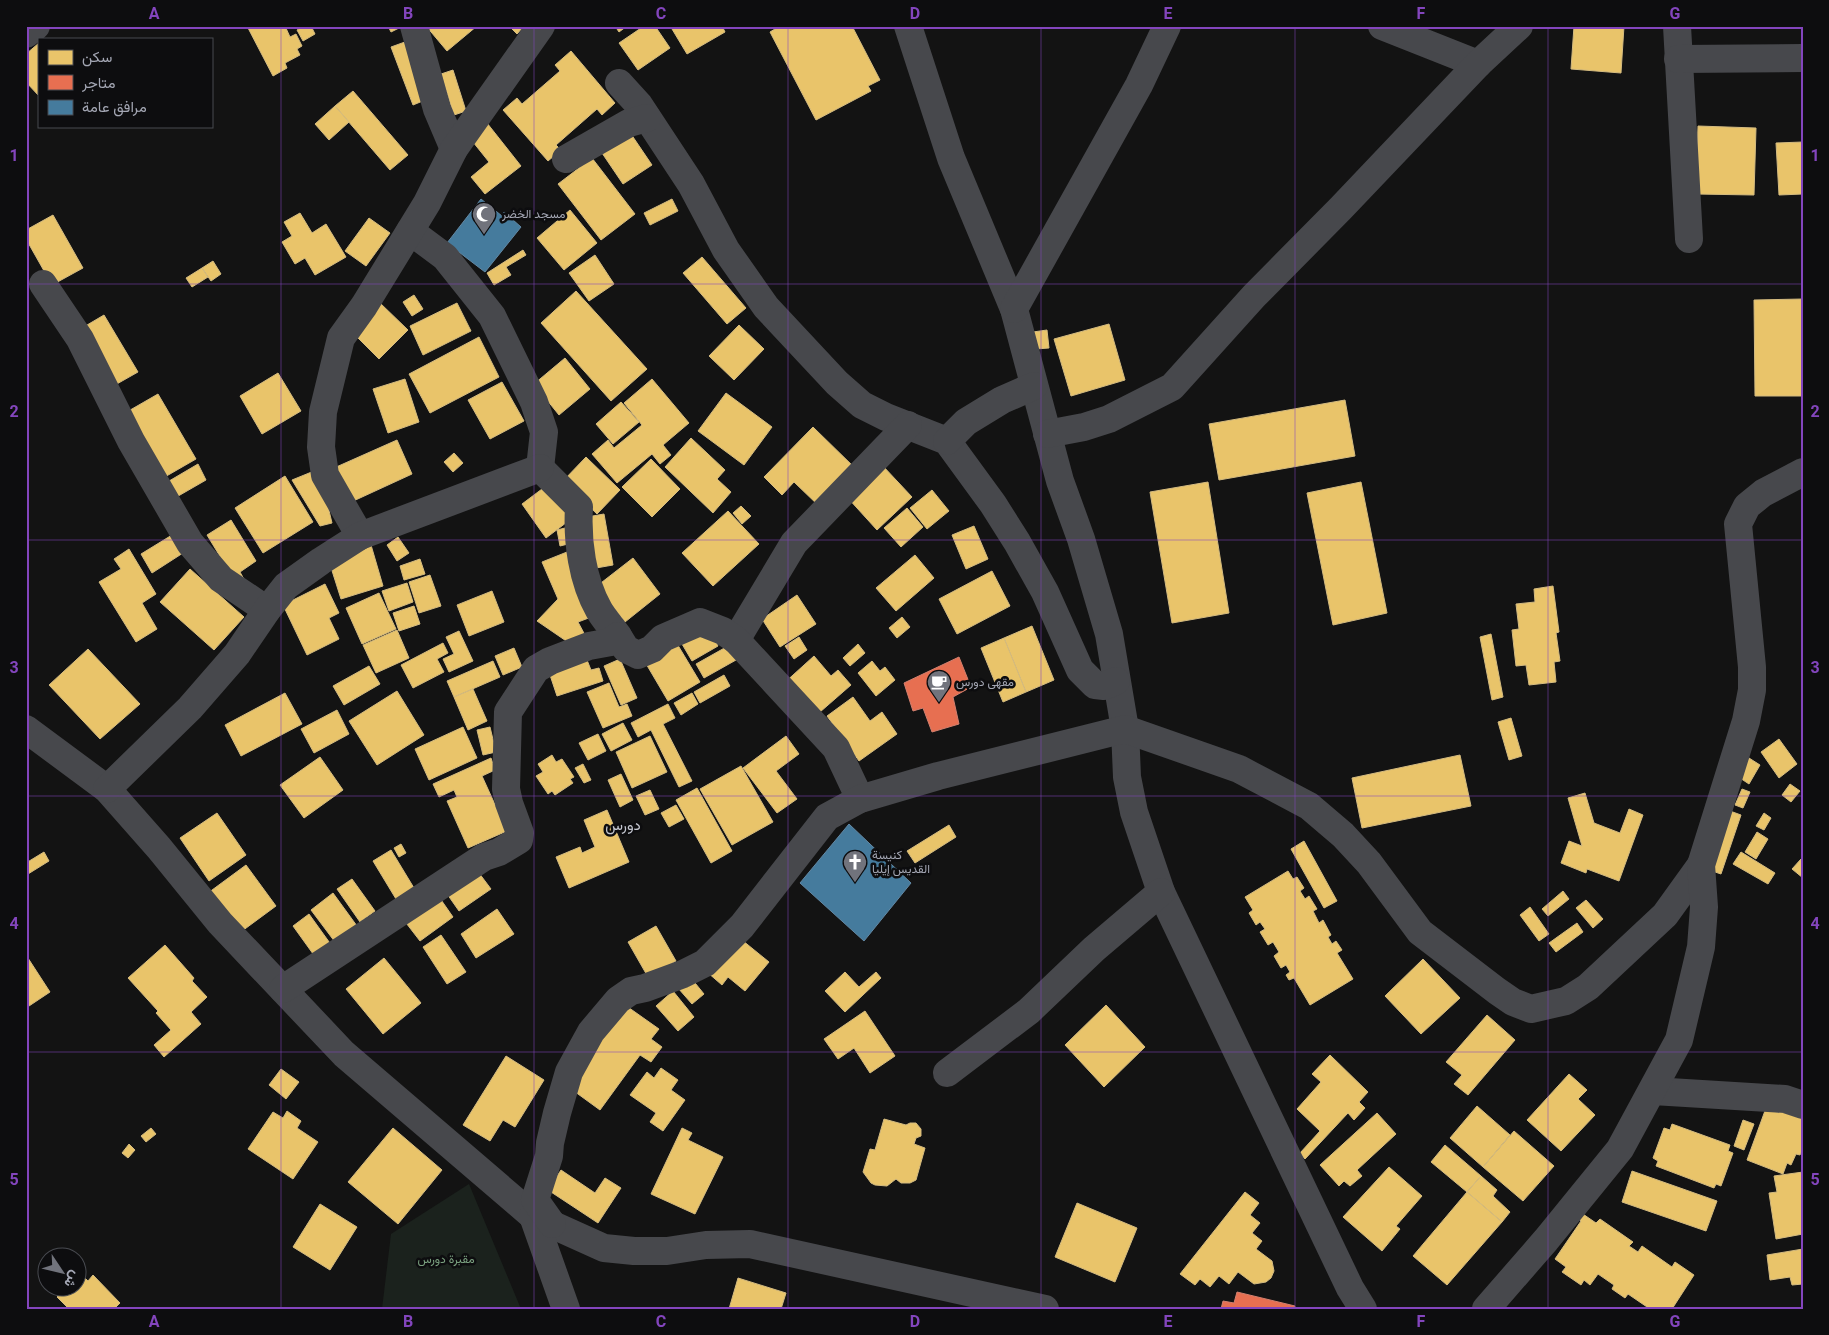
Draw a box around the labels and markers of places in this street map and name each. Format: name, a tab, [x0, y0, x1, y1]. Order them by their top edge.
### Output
mosque icon: مسجد الخضر	[471, 201, 497, 235]
place label: مسجد الخضر	[501, 207, 565, 222]
cafe icon: مقهى دورس	[926, 669, 952, 703]
place label: مقهى دورس	[956, 675, 1014, 690]
place label: كنيسة القديس إيليا	[872, 848, 930, 877]
church icon: كنيسة القديس إيليا	[842, 849, 868, 883]

